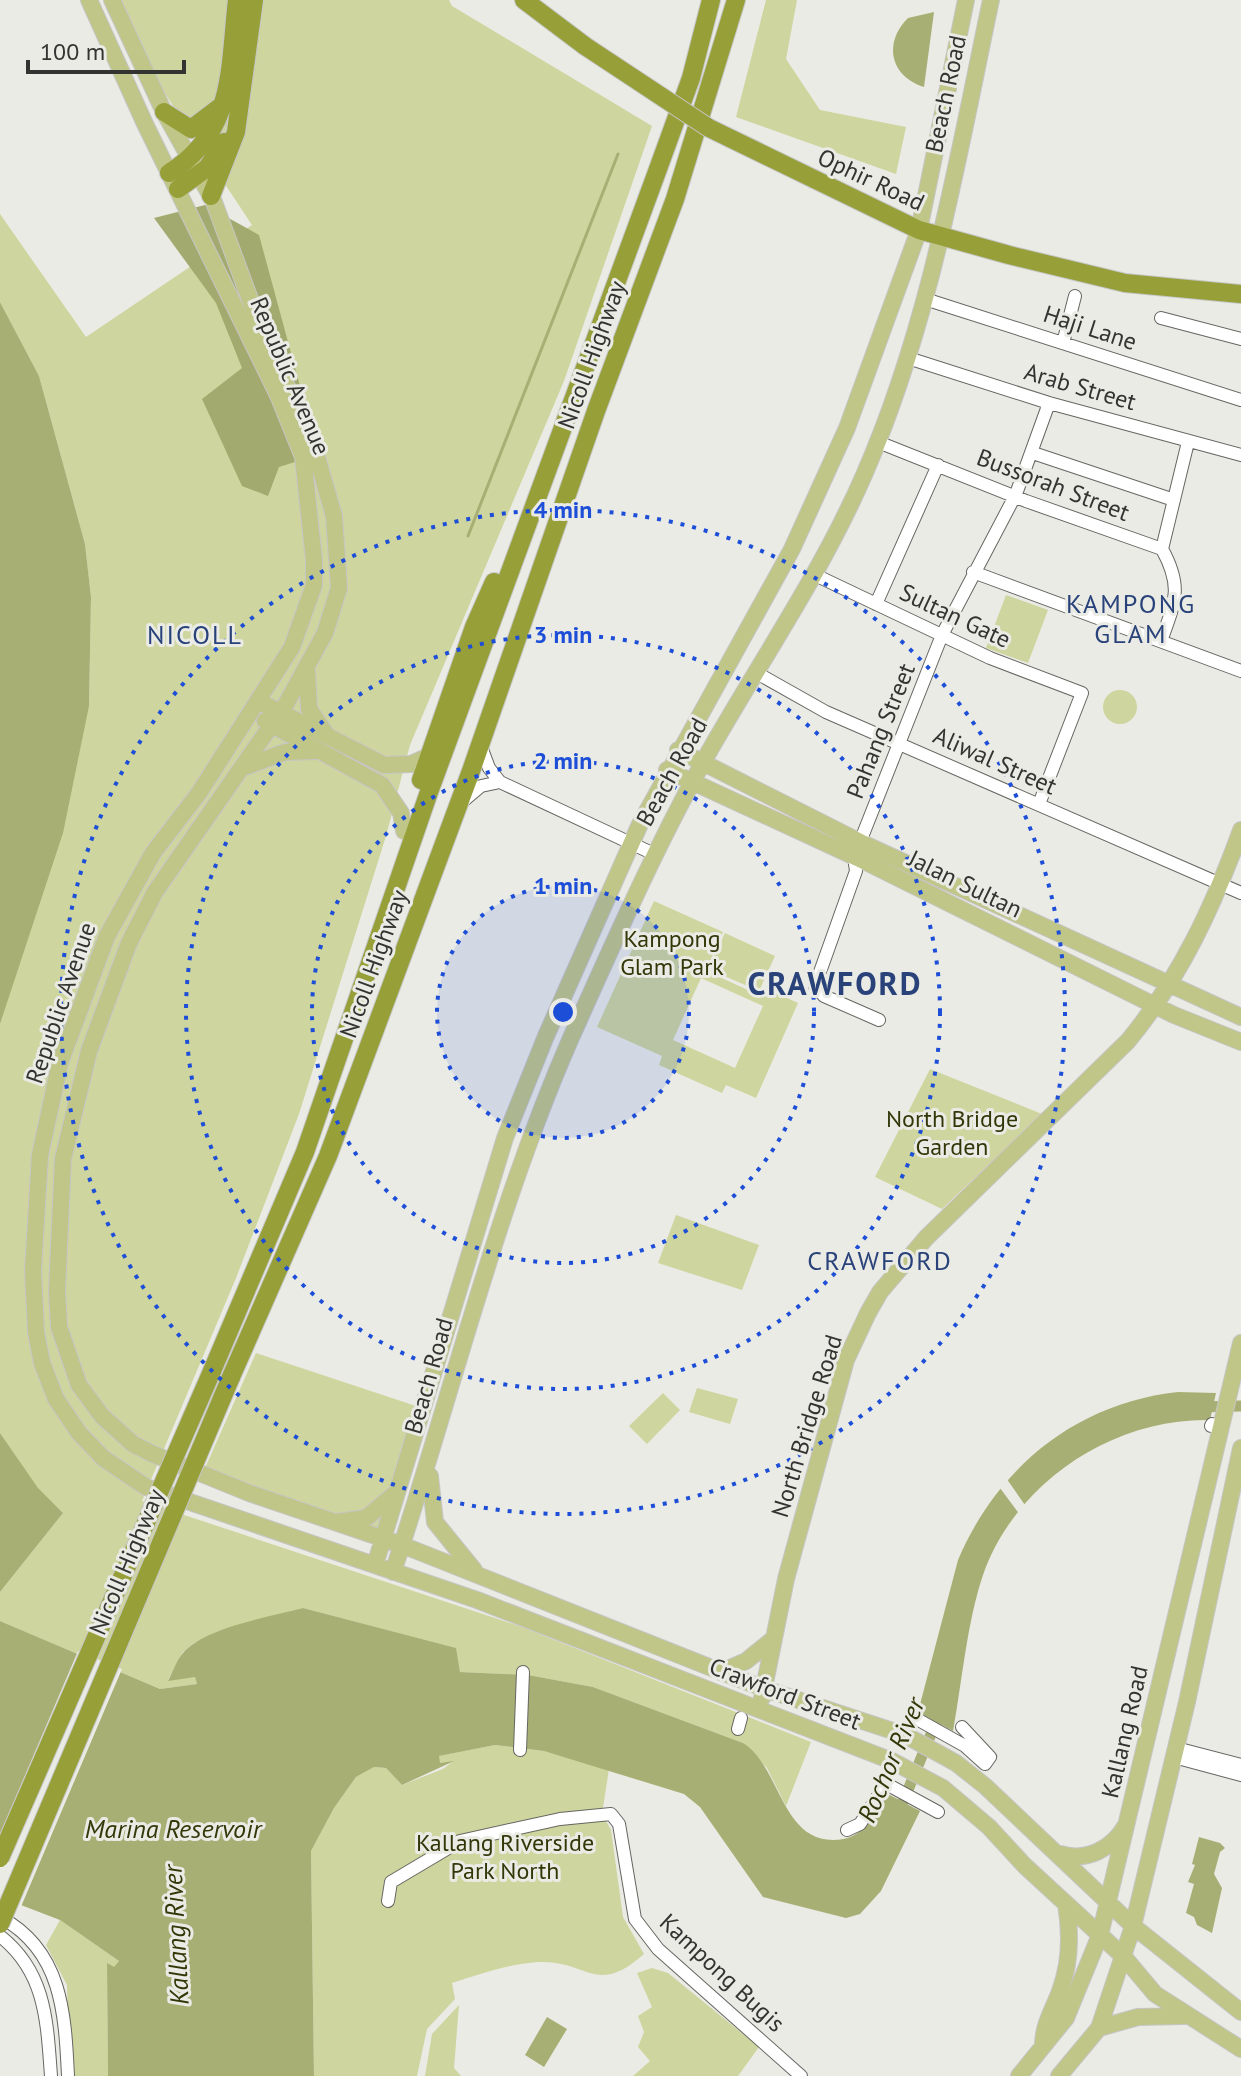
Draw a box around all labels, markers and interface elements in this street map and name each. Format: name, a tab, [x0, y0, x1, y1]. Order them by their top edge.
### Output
scale bar	[28, 24, 184, 74]
street label: Beach Road	[918, 32, 973, 155]
text: 100 m	[40, 36, 105, 67]
street label: Ophir Road	[813, 141, 930, 218]
street label: Nicoll Highway	[550, 276, 633, 433]
street label: Republic Avenue	[243, 292, 338, 459]
street label: Haji Lane	[1040, 298, 1141, 357]
street label: Arab Street	[1021, 356, 1140, 417]
street label: Bussorah Street	[973, 441, 1134, 528]
text: 4 min	[534, 494, 592, 525]
street label: Sultan Gate	[895, 576, 1016, 655]
district label: KAMPONG GLAM	[1066, 587, 1196, 650]
district label: NICOLL	[147, 618, 243, 651]
text: 3 min	[534, 619, 592, 650]
street label: Pahang Street	[839, 659, 922, 803]
street label: Beach Road	[629, 712, 714, 831]
street label: Aliwal Street	[929, 720, 1062, 801]
text: 2 min	[534, 745, 592, 776]
street label: Jalan Sultan	[902, 842, 1027, 924]
text: 1 min	[534, 870, 592, 901]
street label: Nicoll Highway	[332, 885, 415, 1042]
street label: Republic Avenue	[18, 918, 103, 1088]
park label: Kampong Glam Park	[620, 923, 724, 982]
district label: CRAWFORD	[747, 962, 923, 1004]
centre of rings	[549, 998, 577, 1026]
park label: North Bridge Garden	[886, 1103, 1018, 1162]
district label: CRAWFORD	[807, 1244, 953, 1277]
street label: Beach Road	[397, 1314, 460, 1437]
street label: North Bridge Road	[764, 1331, 849, 1521]
street label: Nicoll Highway	[82, 1484, 171, 1639]
street label: Crawford Street	[705, 1650, 865, 1737]
street label: Kallang Road	[1094, 1663, 1155, 1801]
water label: Rochor River	[849, 1691, 932, 1827]
water label: Marina Reservoir	[85, 1812, 263, 1845]
park label: Kallang Riverside Park North	[416, 1827, 594, 1886]
water label: Kallang River	[155, 1863, 196, 2006]
street label: Kampong Bugis	[653, 1907, 791, 2039]

